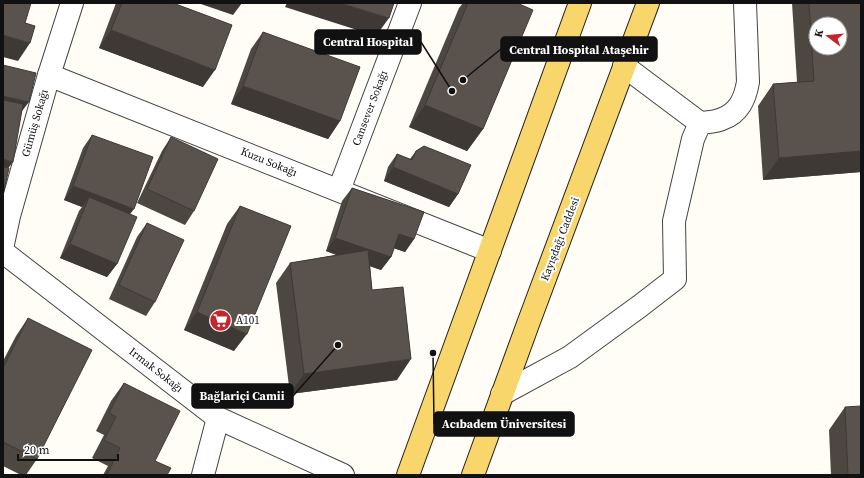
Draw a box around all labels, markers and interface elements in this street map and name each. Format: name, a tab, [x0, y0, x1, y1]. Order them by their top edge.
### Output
north arrow	[808, 16, 848, 56]
text: K	[811, 27, 827, 39]
callout: Central Hospital	[315, 30, 421, 54]
text: Central Hospital	[323, 34, 413, 50]
callout: Central Hospital Ataşehir	[501, 37, 657, 61]
text: Central Hospital Ataşehir	[509, 42, 649, 58]
street label: Cansever Sokağı	[349, 68, 391, 148]
street label: Gümüş Sokağı	[18, 87, 52, 159]
street label: Kuzu Sokağı	[239, 144, 299, 180]
street label: Kayışdağı Caddesi	[537, 195, 583, 283]
supermarket icon: A101	[207, 307, 233, 333]
place label: A101	[236, 313, 260, 328]
street label: Irmak Sokağı	[126, 344, 186, 396]
callout: Bağlariçi Camii	[192, 384, 293, 408]
text: Bağlariçi Camii	[200, 388, 285, 404]
callout: Acıbadem Üniversitesi	[434, 412, 574, 436]
text: Acıbadem Üniversitesi	[442, 416, 566, 432]
scale bar	[18, 436, 118, 462]
text: 20 m	[24, 442, 50, 458]

